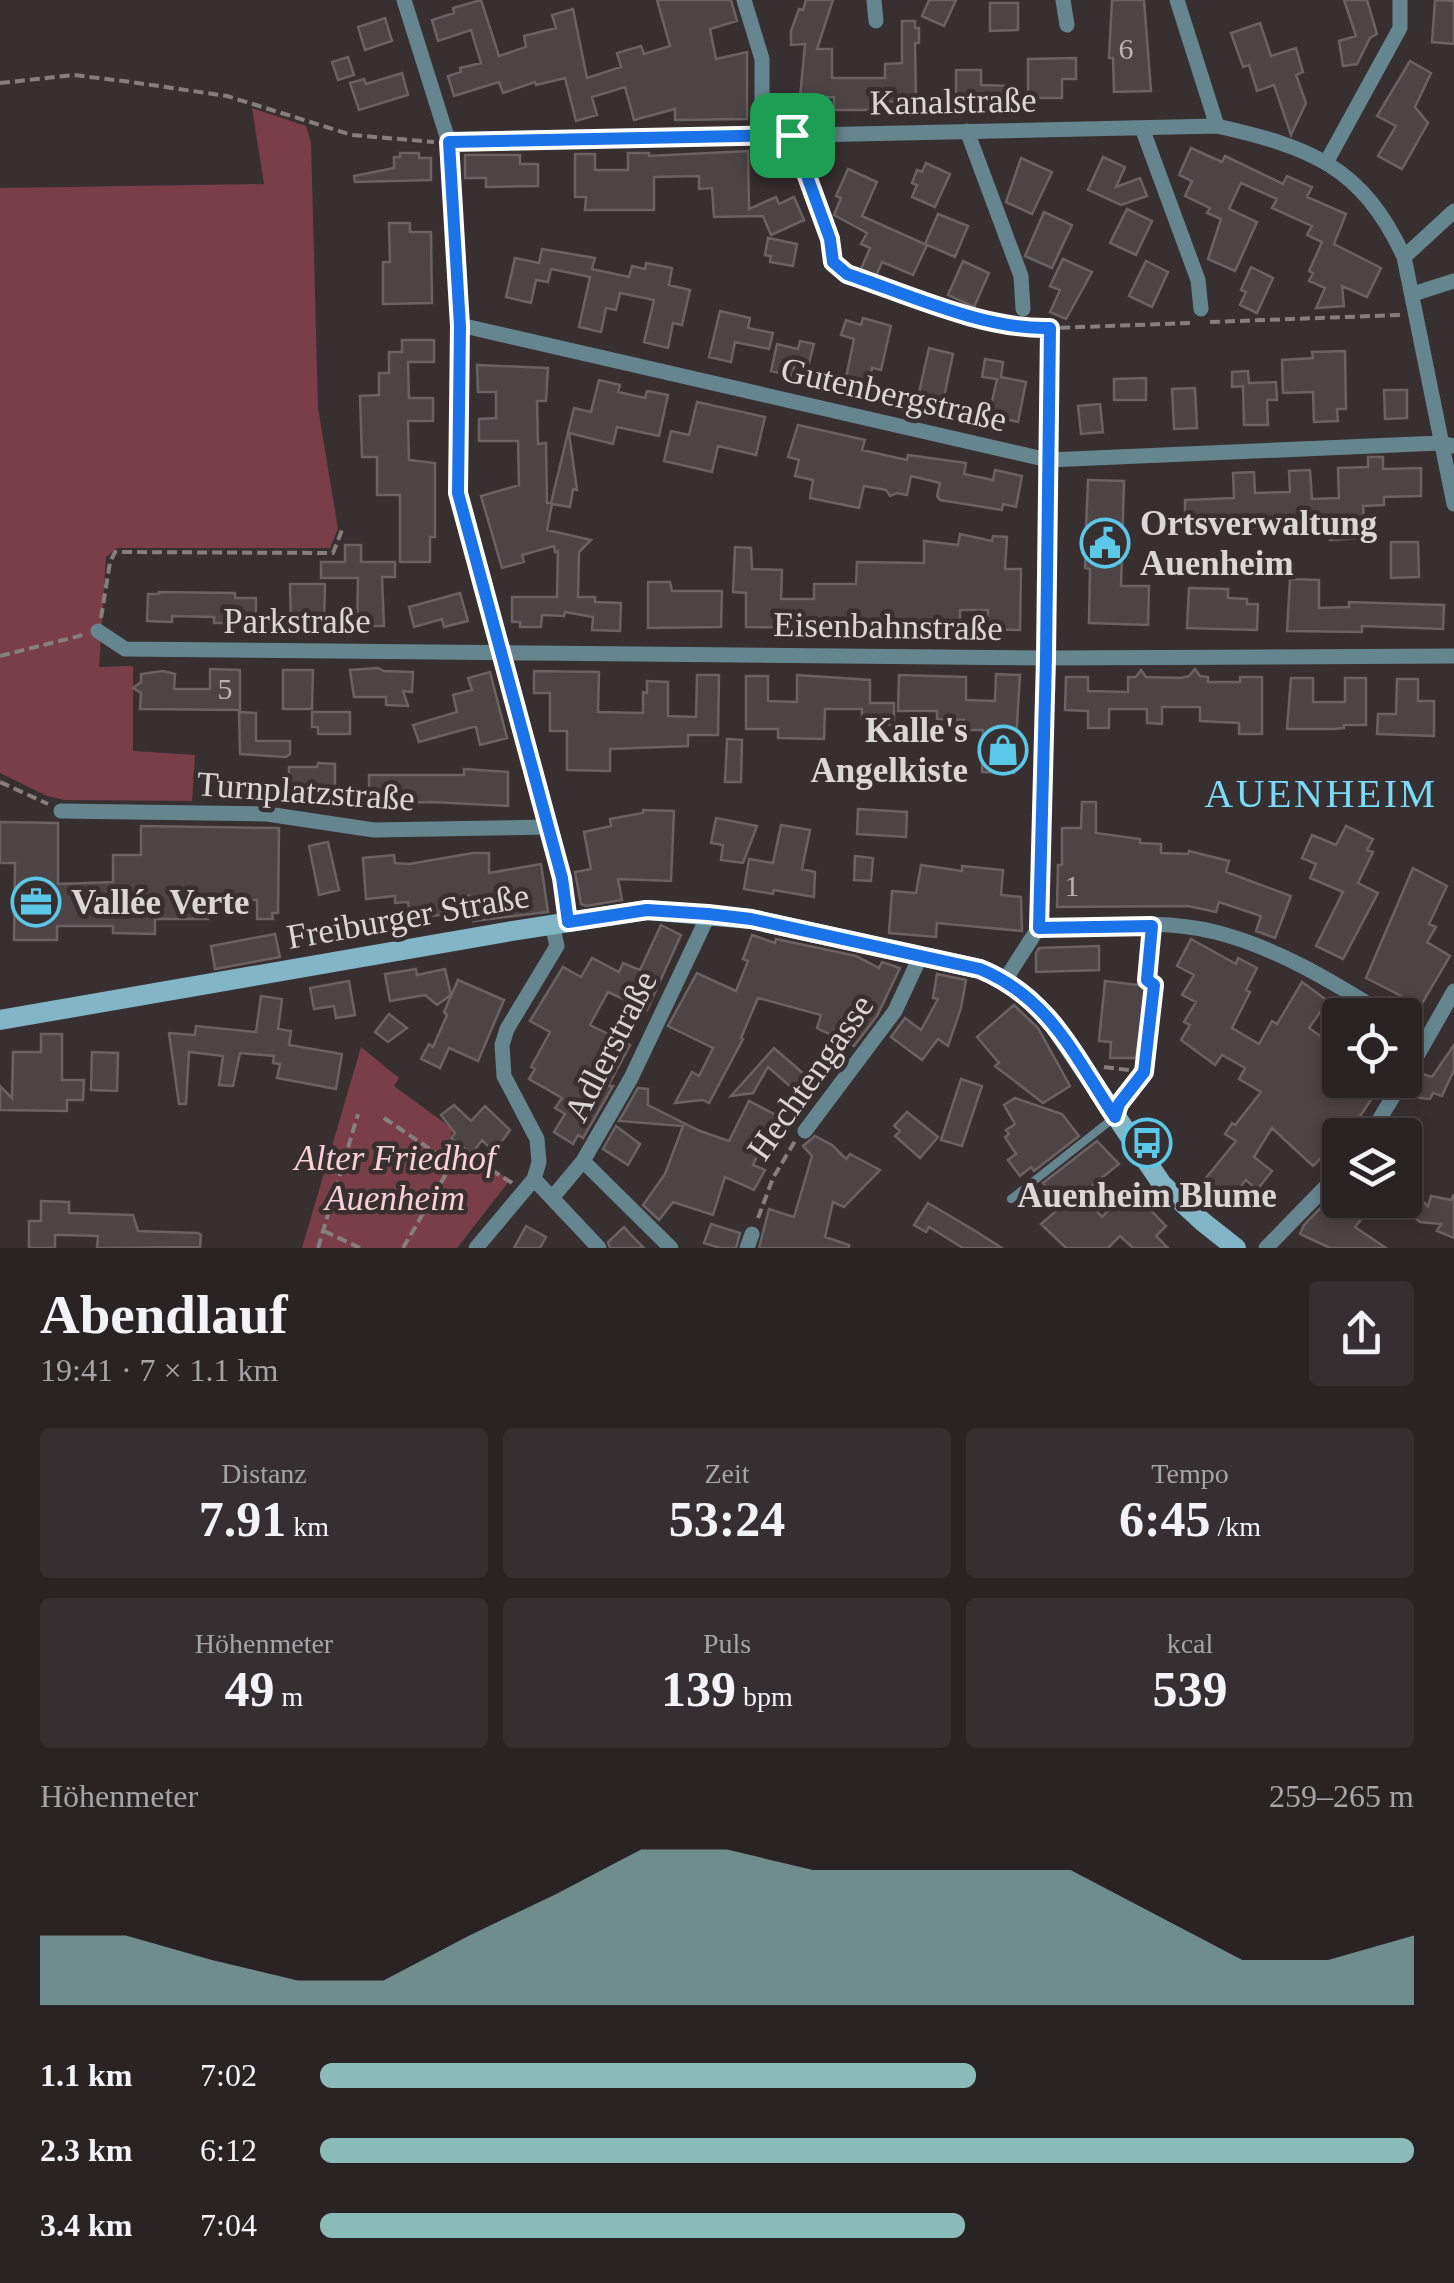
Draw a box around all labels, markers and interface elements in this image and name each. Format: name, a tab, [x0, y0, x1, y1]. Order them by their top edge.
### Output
house number: 6	[1119, 32, 1134, 65]
street label: Kanalstraße	[869, 81, 1037, 122]
pin	[750, 93, 835, 178]
icon: arrive	[765, 108, 820, 163]
street label: Gutenbergstraße	[777, 350, 1011, 439]
place label: Ortsverwaltung Auenheim	[1140, 504, 1378, 583]
public building icon: Ortsverwaltung Auenheim	[1079, 517, 1131, 569]
street label: Parkstraße	[223, 602, 371, 641]
street label: Eisenbahnstraße	[773, 605, 1003, 648]
house number: 5	[218, 672, 233, 705]
place label: Kalle's Angelkiste	[811, 711, 968, 790]
shop icon: Kalle's Angelkiste	[977, 724, 1029, 776]
street label: Turnplatzstraße	[196, 764, 416, 819]
district label: AUENHEIM	[1204, 771, 1438, 816]
house number: 1	[1065, 869, 1080, 902]
office icon: Vallée Verte	[10, 876, 62, 928]
street label: Freiburger Straße	[284, 876, 532, 957]
place label: Vallée Verte	[71, 883, 250, 922]
street label: Adlerstraße	[556, 965, 665, 1128]
street label: Hechtengasse	[739, 987, 882, 1167]
map controls	[1322, 998, 1422, 1218]
button: locate	[1322, 998, 1422, 1098]
bus stop icon: Auenheim Blume	[1121, 1117, 1173, 1169]
button: layers	[1322, 1118, 1422, 1218]
park label: Alter Friedhof Auenheim	[292, 1139, 500, 1218]
place label: Auenheim Blume	[1017, 1176, 1277, 1215]
button: share	[1309, 1281, 1414, 1386]
text: Abendlauf	[40, 1284, 288, 1345]
text: 19:41 · 7 × 1.1 km	[40, 1352, 278, 1388]
text: Distanz	[221, 1458, 307, 1489]
text: Zeit	[704, 1458, 750, 1489]
text: Tempo	[1151, 1458, 1229, 1489]
text: 7.91	[199, 1491, 286, 1547]
text: 53:24	[669, 1491, 785, 1547]
text: 6:45	[1119, 1491, 1211, 1547]
text: km	[286, 1511, 329, 1542]
text: /km	[1211, 1511, 1261, 1542]
text: Höhenmeter	[195, 1628, 333, 1659]
text: Puls	[703, 1628, 751, 1659]
text: kcal	[1167, 1628, 1213, 1659]
text: 49	[225, 1661, 275, 1717]
text: 139	[661, 1661, 736, 1717]
text: 539	[1153, 1661, 1228, 1717]
text: m	[275, 1681, 303, 1712]
text: bpm	[736, 1681, 793, 1712]
text: Höhenmeter	[40, 1778, 198, 1814]
text: 259–265 m	[1269, 1778, 1414, 1814]
text: 1.1 km	[40, 2057, 132, 2093]
text: 7:02	[200, 2057, 257, 2093]
text: 2.3 km	[40, 2132, 132, 2168]
text: 6:12	[200, 2132, 257, 2168]
text: 3.4 km	[40, 2207, 132, 2243]
text: 7:04	[200, 2207, 257, 2243]

